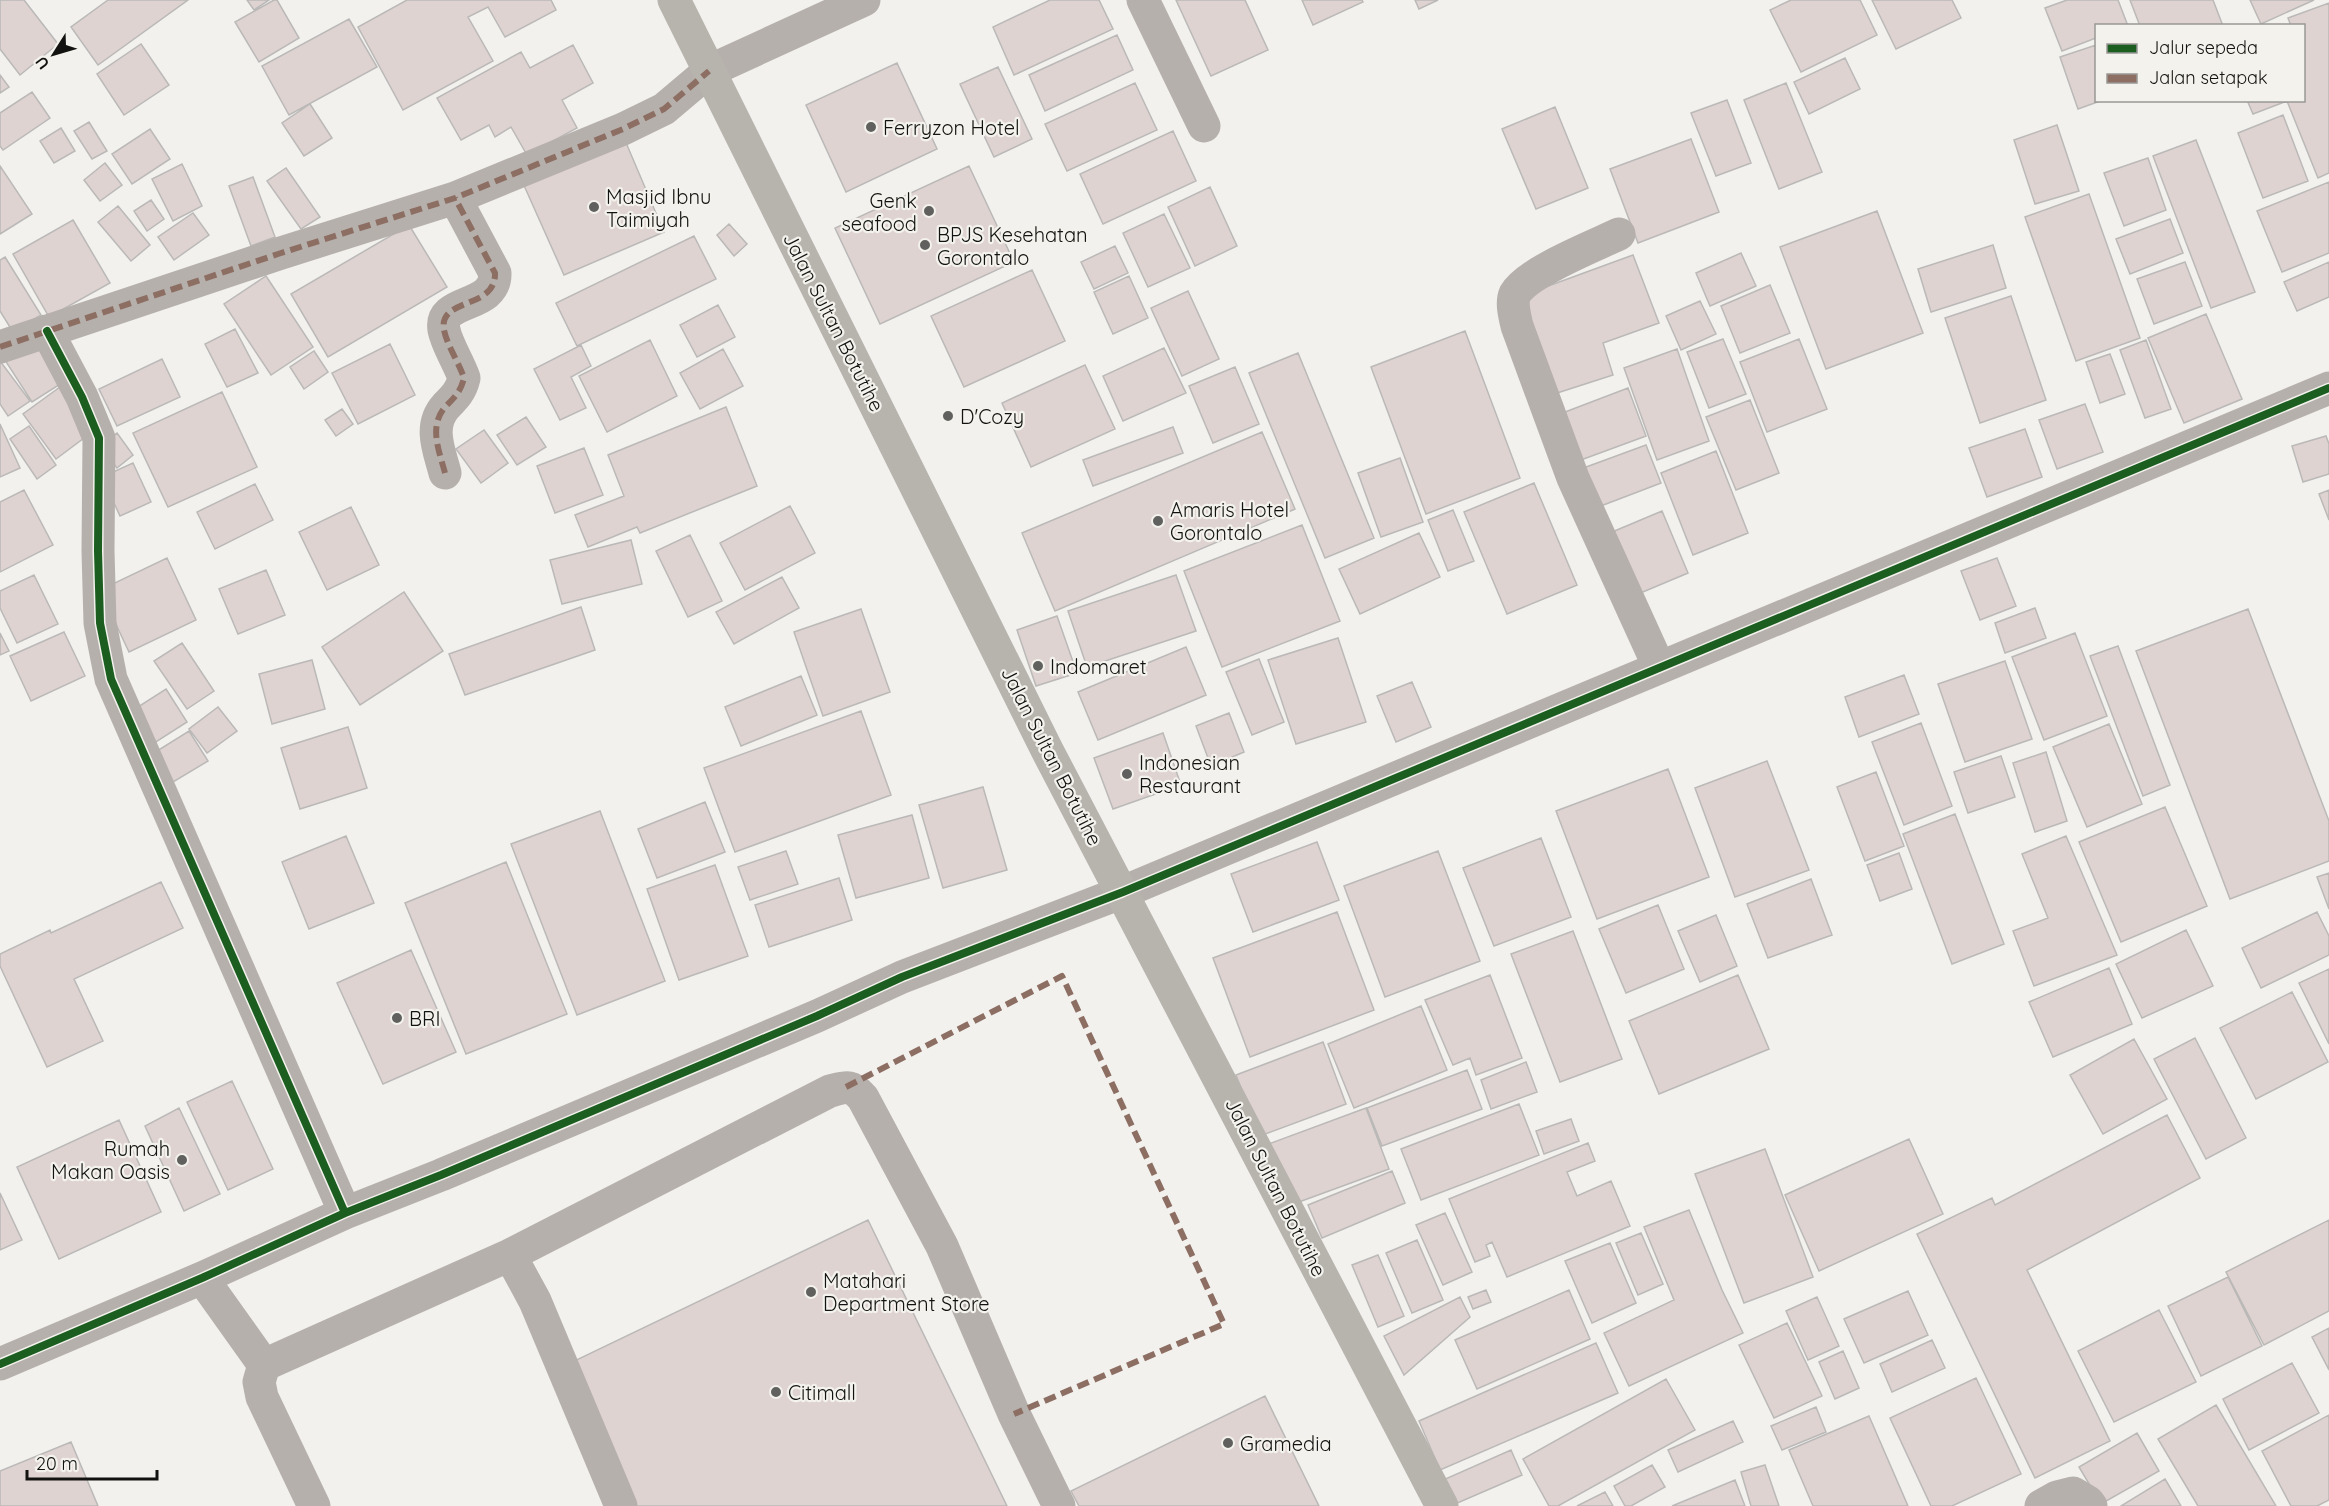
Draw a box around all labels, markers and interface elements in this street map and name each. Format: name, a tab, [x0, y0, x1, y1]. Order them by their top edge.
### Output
north arrow	[24, 24, 84, 84]
legend	[2095, 24, 2305, 102]
text: Jalur sepeda	[2149, 36, 2258, 59]
text: U	[31, 53, 53, 74]
text: Jalan setapak	[2149, 66, 2268, 89]
place label: Ferryzon Hotel	[883, 115, 1020, 140]
marker: Ferryzon Hotel	[864, 120, 878, 134]
place label: Masjid Ibnu Taimiyah	[606, 184, 711, 232]
place label: Genk seafood	[841, 188, 917, 236]
marker: Masjid Ibnu Taimiyah	[587, 200, 601, 214]
marker: Genk seafood	[922, 204, 936, 218]
place label: BPJS Kesehatan Gorontalo	[937, 222, 1088, 270]
street label: Jalan Sultan Botutihe	[778, 228, 890, 416]
marker: BPJS Kesehatan Gorontalo	[918, 238, 932, 252]
place label: D'Cozy	[960, 404, 1024, 429]
marker: D'Cozy	[941, 409, 955, 423]
place label: Amaris Hotel Gorontalo	[1170, 497, 1289, 545]
marker: Amaris Hotel Gorontalo	[1151, 514, 1165, 528]
place label: Indomaret	[1050, 654, 1147, 679]
marker: Indomaret	[1031, 659, 1045, 673]
street label: Jalan Sultan Botutihe	[996, 662, 1108, 850]
place label: Indonesian Restaurant	[1139, 750, 1241, 798]
marker: Indonesian Restaurant	[1120, 767, 1134, 781]
place label: BRI	[409, 1006, 440, 1031]
marker: BRI	[390, 1011, 404, 1025]
street label: Jalan Sultan Botutihe	[1220, 1093, 1332, 1281]
place label: Rumah Makan Oasis	[51, 1136, 170, 1184]
marker: Rumah Makan Oasis	[175, 1153, 189, 1167]
place label: Matahari Department Store	[823, 1268, 989, 1316]
marker: Matahari Department Store	[804, 1285, 818, 1299]
place label: Citimall	[788, 1380, 856, 1405]
marker: Citimall	[769, 1385, 783, 1399]
place label: Gramedia	[1240, 1431, 1332, 1456]
marker: Gramedia	[1221, 1436, 1235, 1450]
scale bar	[27, 1443, 158, 1481]
text: 20 m	[36, 1452, 78, 1475]

